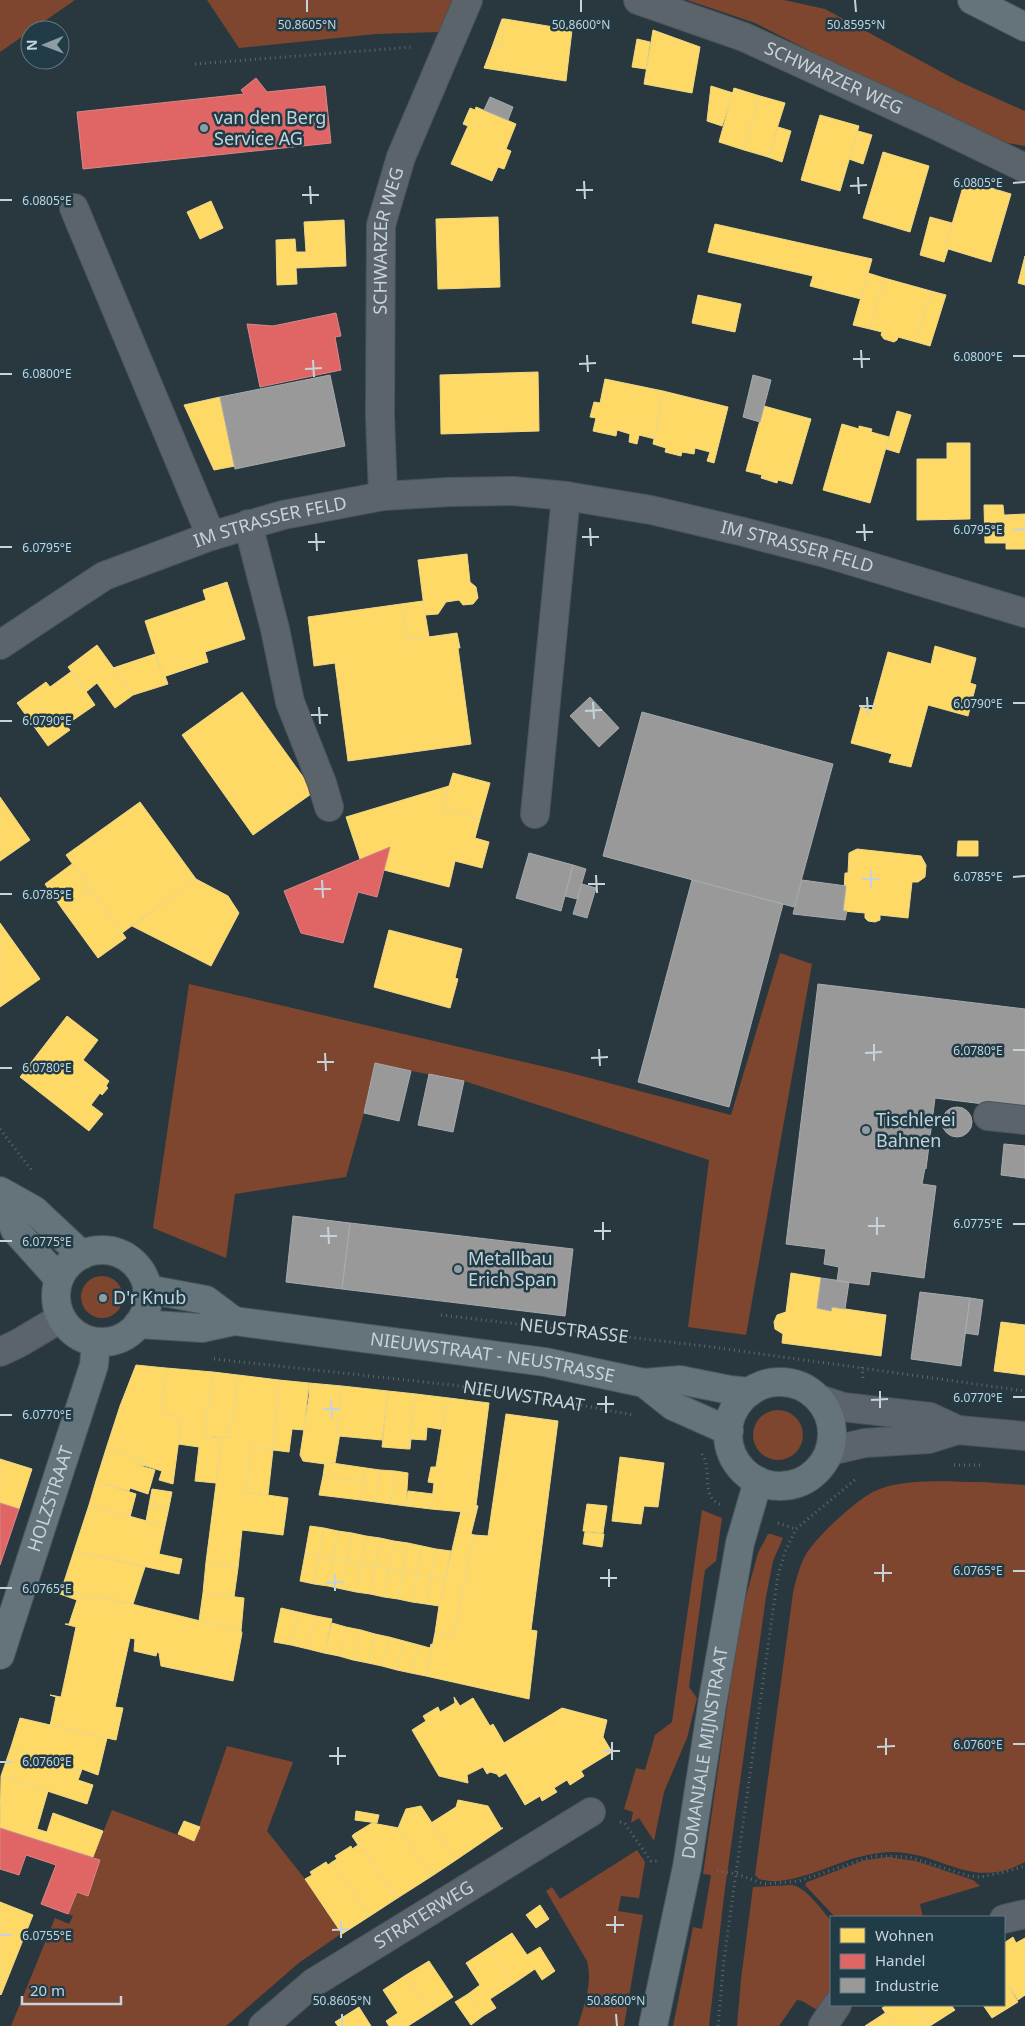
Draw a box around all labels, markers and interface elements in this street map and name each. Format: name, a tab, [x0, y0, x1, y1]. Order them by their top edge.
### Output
text: 50.8605°N	[278, 16, 336, 33]
text: 50.8600°N	[552, 16, 610, 33]
text: 50.8595°N	[827, 16, 885, 33]
north arrow	[20, 20, 70, 70]
street label: SCHWARZER WEG	[761, 35, 907, 119]
text: N	[22, 39, 41, 51]
place label: van den Berg Service AG	[214, 105, 326, 150]
marker: van den Berg Service AG	[198, 122, 210, 134]
street label: SCHWARZER WEG	[368, 164, 408, 315]
text: 6.0805°E	[953, 174, 1003, 191]
text: 6.0805°E	[22, 192, 72, 209]
text: 6.0800°E	[953, 348, 1003, 365]
text: 6.0800°E	[22, 365, 72, 382]
street label: IM STRASSER FELD	[190, 490, 349, 553]
street label: IM STRASSER FELD	[719, 514, 877, 578]
text: 6.0795°E	[953, 521, 1003, 538]
text: 6.0795°E	[22, 539, 72, 556]
text: 6.0790°E	[953, 695, 1003, 712]
text: 6.0790°E	[22, 712, 72, 729]
text: 6.0785°E	[953, 868, 1003, 885]
text: 6.0785°E	[22, 886, 72, 903]
text: 6.0780°E	[953, 1042, 1003, 1059]
text: 6.0780°E	[22, 1059, 72, 1076]
place label: Tischlerei Bahnen	[876, 1107, 956, 1152]
marker: Tischlerei Bahnen	[860, 1124, 872, 1136]
text: 6.0775°E	[953, 1215, 1003, 1232]
text: 6.0775°E	[22, 1233, 72, 1250]
place label: Metallbau Erich Span	[468, 1246, 557, 1291]
marker: Metallbau Erich Span	[452, 1263, 464, 1275]
place label: D'r Knub	[113, 1285, 186, 1309]
marker: D'r Knub	[97, 1292, 109, 1304]
street label: NEUSTRASSE	[519, 1311, 630, 1348]
street label: NIEUWSTRAAT - NEUSTRASSE	[369, 1326, 617, 1387]
street label: NIEUWSTRAAT	[461, 1374, 587, 1417]
text: 6.0770°E	[953, 1389, 1003, 1406]
text: 6.0770°E	[22, 1406, 72, 1423]
street label: HOLZSTRAAT	[21, 1443, 78, 1555]
text: 6.0765°E	[953, 1562, 1003, 1579]
text: 6.0765°E	[22, 1580, 72, 1597]
street label: DOMANIALE MIJNSTRAAT	[675, 1645, 733, 1861]
text: 6.0760°E	[953, 1736, 1003, 1753]
text: 6.0760°E	[22, 1753, 72, 1770]
street label: STRATERWEG	[369, 1874, 477, 1954]
legend	[830, 1916, 1005, 2006]
text: Wohnen	[875, 1925, 934, 1945]
text: 6.0755°E	[22, 1927, 72, 1944]
text: Handel	[875, 1950, 925, 1970]
scale bar	[22, 1974, 121, 2006]
text: Industrie	[875, 1975, 939, 1995]
text: 20 m	[30, 1980, 65, 2000]
text: 50.8605°N	[313, 1992, 371, 2009]
text: 50.8600°N	[587, 1992, 645, 2009]

